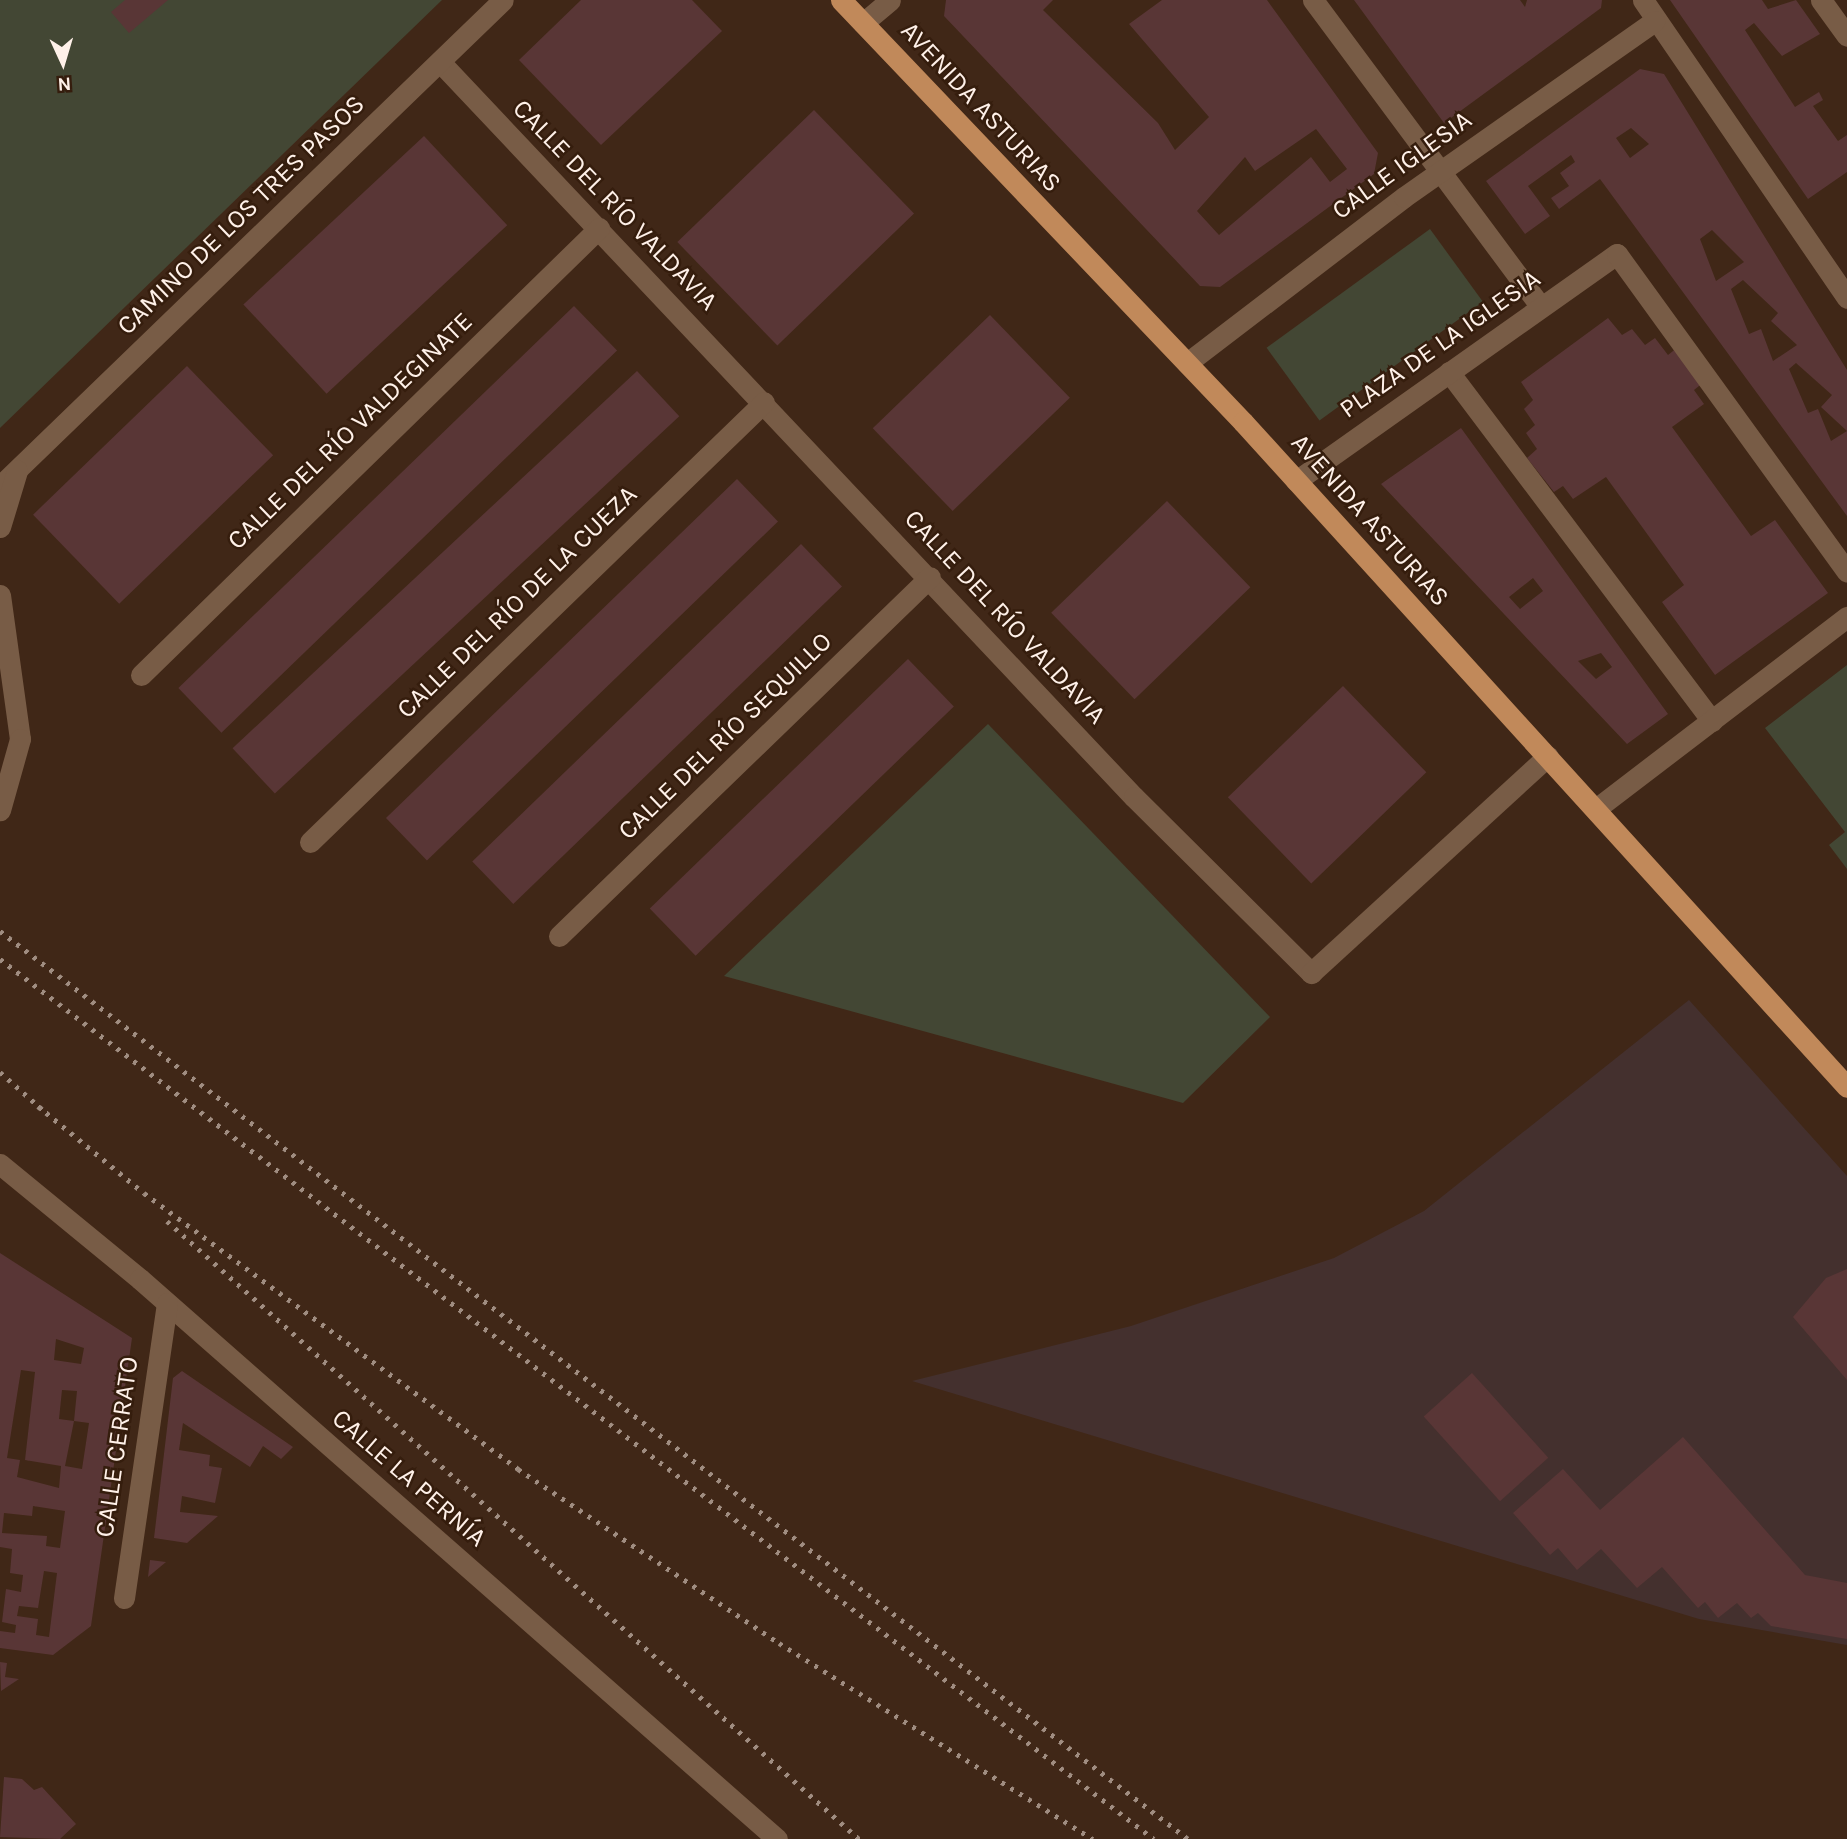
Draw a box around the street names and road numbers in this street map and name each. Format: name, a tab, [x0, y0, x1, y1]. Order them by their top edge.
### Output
street label: AVENIDA ASTURIAS	[894, 15, 1068, 199]
street label: CAMINO DE LOS TRES PASOS	[111, 89, 371, 341]
street label: CALLE DEL RÍO VALDAVIA	[506, 93, 724, 317]
street label: CALLE IGLESIA	[1326, 104, 1478, 226]
street label: PLAZA DE LA IGLESIA	[1334, 263, 1546, 425]
street label: CALLE DEL RÍO VALDEGINATE	[221, 306, 479, 556]
street label: AVENIDA ASTURIAS	[1284, 427, 1456, 613]
street label: CALLE DEL RÍO DE LA CUEZA	[391, 479, 643, 725]
street label: CALLE DEL RÍO VALDAVIA	[898, 503, 1112, 731]
street label: CALLE DEL RÍO SEQUILLO	[612, 626, 838, 846]
street label: CALLE CERRATO	[89, 1355, 145, 1539]
street label: CALLE LA PERNÍA	[325, 1403, 493, 1553]

